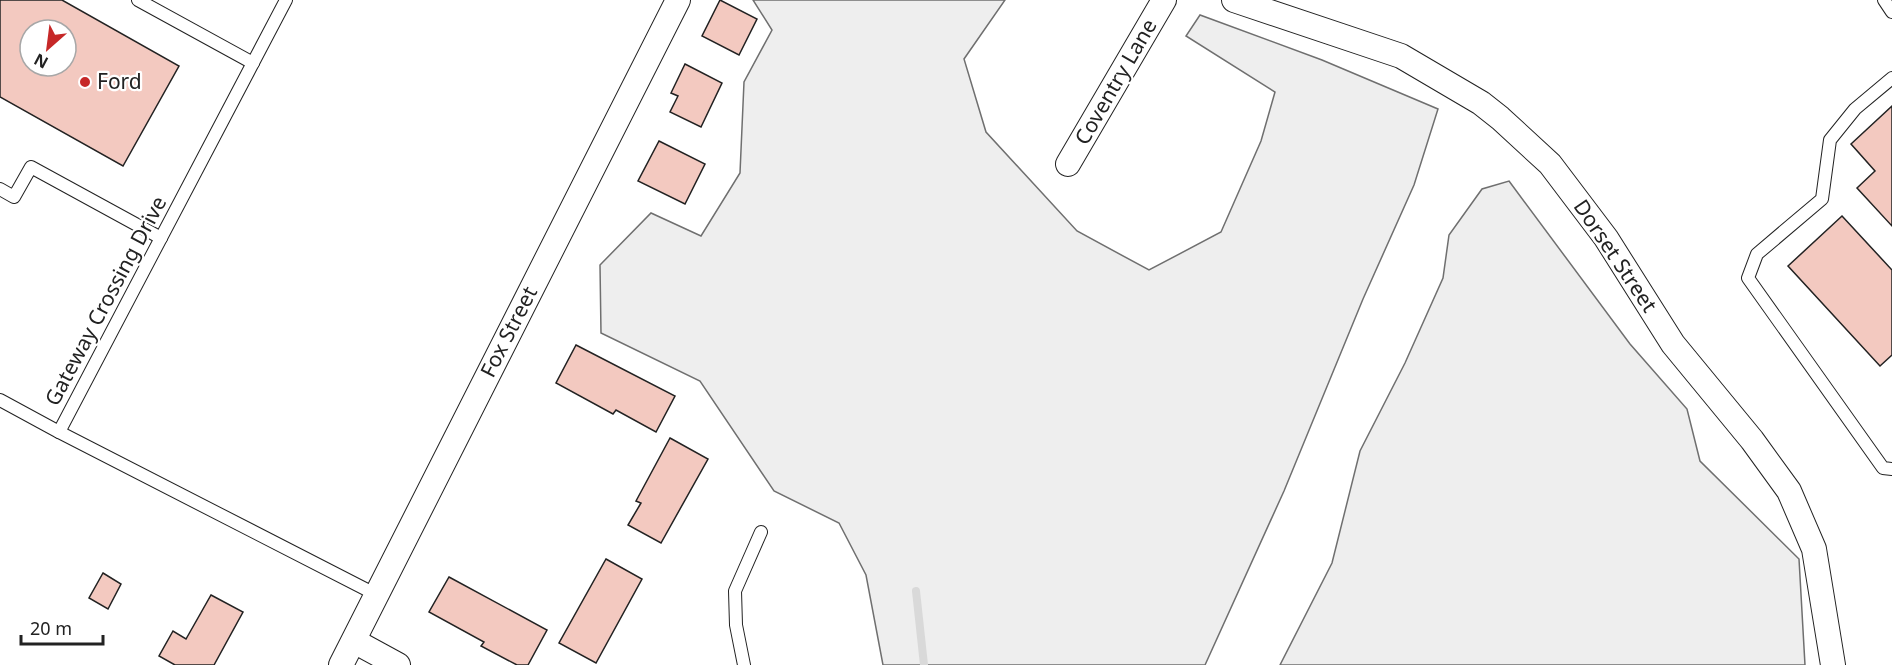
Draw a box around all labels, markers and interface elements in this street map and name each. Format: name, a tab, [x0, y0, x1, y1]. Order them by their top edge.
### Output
street label: Coventry Lane	[1068, 13, 1163, 150]
north arrow	[18, 18, 78, 78]
text: N	[30, 48, 52, 74]
place label: Ford	[97, 67, 142, 95]
marker: Ford	[78, 75, 92, 89]
street label: Gateway Crossing Drive	[38, 191, 172, 410]
street label: Dorset Street	[1568, 194, 1664, 318]
street label: Fox Street	[473, 281, 543, 382]
scale bar	[21, 608, 104, 646]
text: 20 m	[30, 616, 72, 640]

